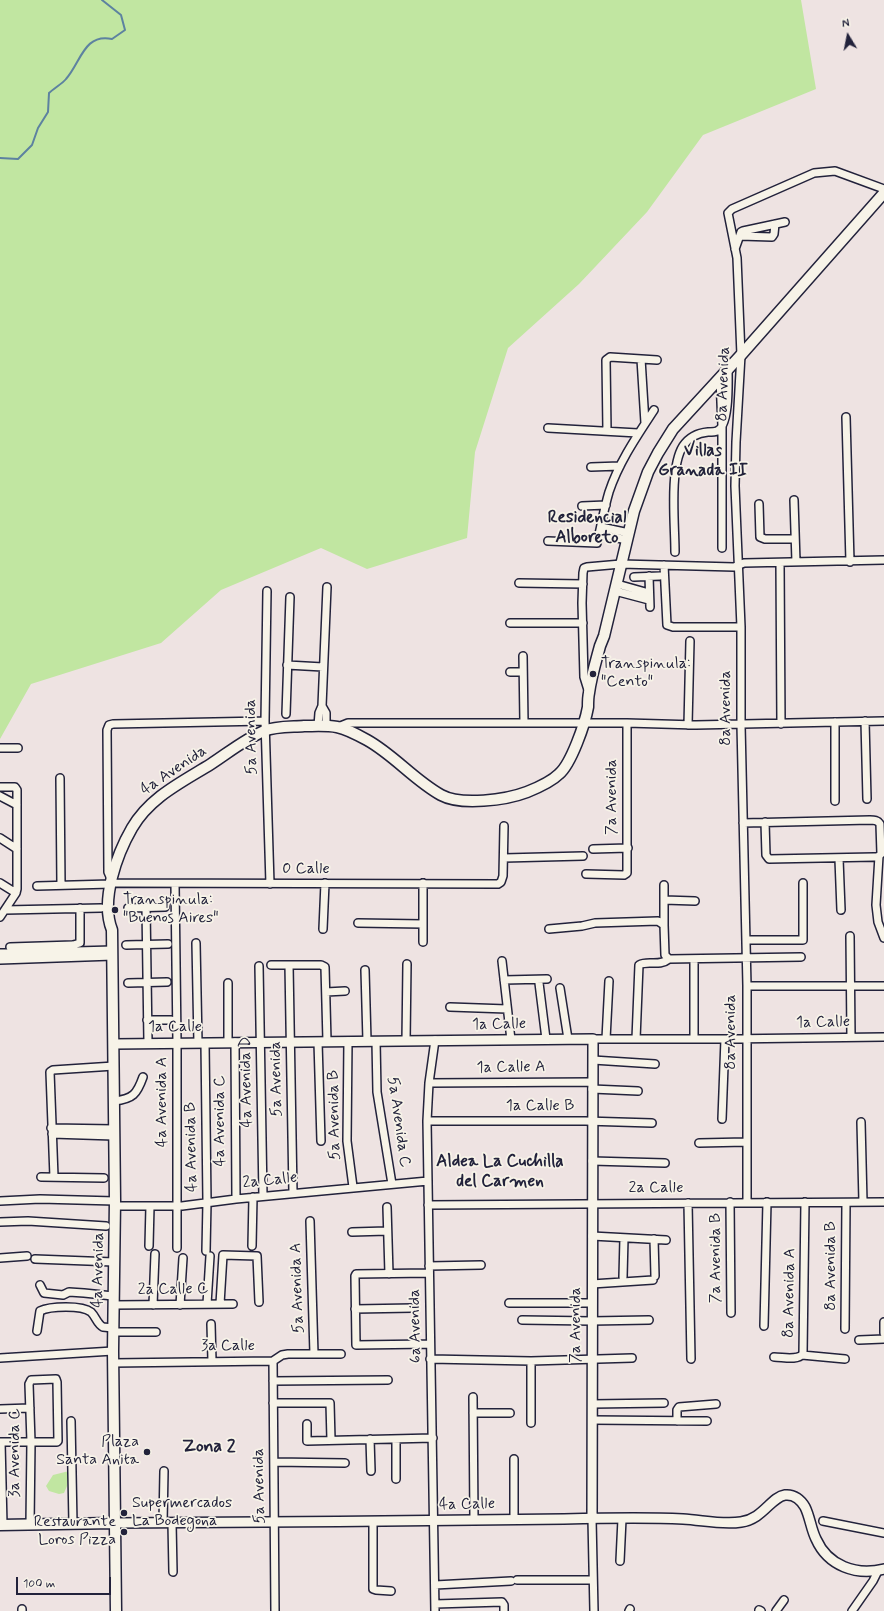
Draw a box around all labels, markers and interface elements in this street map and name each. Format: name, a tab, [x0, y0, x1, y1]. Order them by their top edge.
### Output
north arrow	[828, 16, 868, 56]
text: N	[841, 17, 851, 32]
street label: 8a Avenida	[713, 346, 735, 422]
district label: Villas Granada II	[658, 441, 748, 481]
district label: Residencial Alboreto	[548, 508, 626, 548]
place label: Transpinula: "Cento"	[601, 655, 691, 693]
marker: Transpinula: "Cento"	[588, 669, 598, 679]
street label: 8a Avenida	[717, 670, 737, 746]
street label: 5a Avenida	[242, 699, 262, 775]
street label: 4a Avenida	[137, 742, 211, 800]
street label: 7a Avenida	[603, 759, 623, 835]
street label: 0 Calle	[282, 860, 330, 880]
place label: Transpinula: "Buenos Aires"	[123, 891, 218, 929]
marker: Transpinula: "Buenos Aires"	[110, 905, 120, 915]
street label: 8a Avenida	[722, 994, 742, 1070]
street label: 1a Calle	[796, 1013, 850, 1033]
street label: 1a Calle	[472, 1015, 526, 1035]
street label: 1a Calle	[148, 1018, 202, 1038]
street label: 4a Avenida D	[237, 1036, 257, 1128]
street label: 5a Avenida	[267, 1041, 287, 1117]
street label: 4a Avenida A	[153, 1057, 173, 1147]
street label: 1a Calle A	[476, 1058, 546, 1078]
street label: 5a Avenida B	[325, 1070, 345, 1160]
street label: 4a Avenida C	[211, 1075, 231, 1167]
street label: 5a Avenida C	[382, 1075, 414, 1169]
street label: 1a Calle B	[506, 1097, 574, 1117]
street label: 4a Avenida B	[182, 1102, 202, 1192]
district label: Aldea La Cuchilla del Carmen	[436, 1152, 564, 1192]
street label: 2a Calle	[242, 1169, 298, 1193]
street label: 2a Calle	[629, 1179, 683, 1199]
street label: 7a Avenida B	[707, 1213, 727, 1303]
street label: 8a Avenida B	[822, 1221, 842, 1311]
street label: 4a Avenida	[89, 1232, 109, 1308]
street label: 5a Avenida A	[287, 1242, 309, 1334]
street label: 8a Avenida A	[780, 1248, 800, 1338]
street label: 2a Calle C	[138, 1280, 208, 1300]
street label: 7a Avenida	[567, 1287, 587, 1363]
street label: 6a Avenida	[406, 1289, 426, 1363]
street label: 3a Calle	[201, 1337, 255, 1357]
street label: 3a Avenida C	[6, 1408, 26, 1498]
place label: Plaza Santa Anita	[56, 1433, 139, 1471]
district label: Zona 2	[182, 1436, 236, 1458]
marker: Plaza Santa Anita	[142, 1447, 152, 1457]
street label: 5a Avenida	[250, 1448, 270, 1524]
place label: Supermercados La Bodegona	[132, 1494, 232, 1532]
street label: 4a Calle	[439, 1495, 495, 1515]
marker: Supermercados La Bodegona	[119, 1508, 129, 1518]
place label: Restaurante Loros Pizza	[34, 1513, 116, 1551]
marker: Restaurante Loros Pizza	[119, 1527, 129, 1537]
scale bar	[18, 1569, 113, 1595]
text: 100 m	[23, 1576, 55, 1592]

